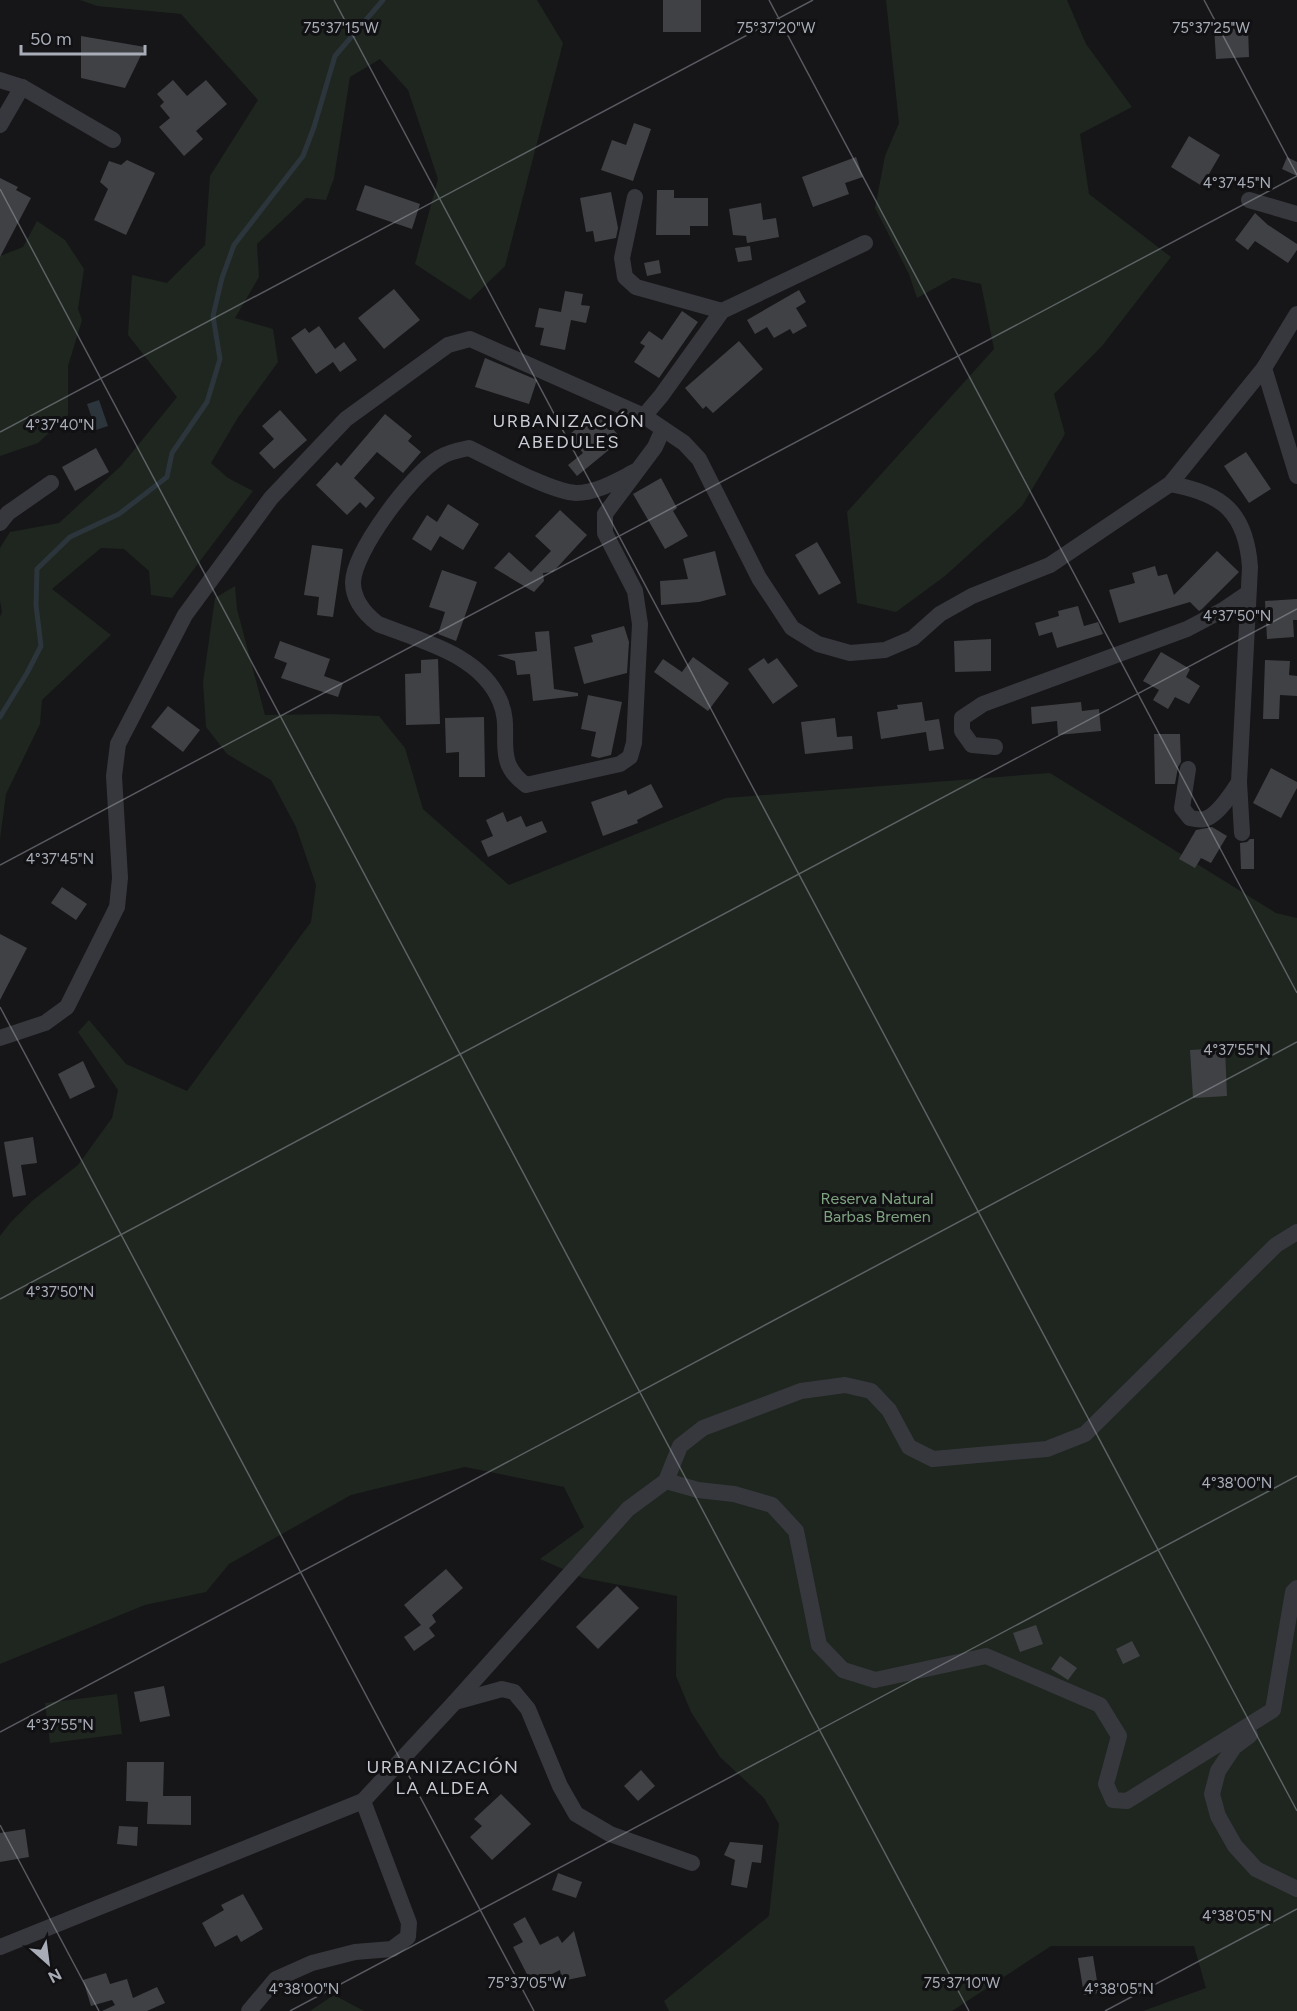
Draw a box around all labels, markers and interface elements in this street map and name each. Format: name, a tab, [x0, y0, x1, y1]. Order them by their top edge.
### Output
scale bar	[21, 18, 146, 56]
text: 75°37'15"W	[303, 19, 379, 37]
text: 75°37'20"W	[737, 19, 816, 37]
text: 75°37'25"W	[1172, 19, 1250, 37]
text: 50 m	[30, 28, 72, 50]
text: 4°37'45"N	[1203, 174, 1271, 192]
district label: URBANIZACIÓN ABEDULES	[492, 410, 646, 453]
text: 4°37'40"N	[25, 416, 95, 434]
text: 4°37'50"N	[1203, 607, 1271, 625]
text: 4°37'45"N	[26, 850, 94, 868]
text: 4°37'55"N	[1203, 1041, 1271, 1059]
park label: Reserva Natural Barbas Bremen	[820, 1189, 934, 1226]
text: 4°37'50"N	[26, 1283, 94, 1301]
text: 4°38'00"N	[1202, 1474, 1272, 1492]
text: 4°37'55"N	[26, 1716, 94, 1734]
district label: URBANIZACIÓN LA ALDEA	[366, 1756, 520, 1799]
text: 4°38'05"N	[1202, 1907, 1272, 1925]
north arrow	[18, 1933, 78, 1993]
text: N	[45, 1965, 65, 1987]
text: 75°37'05"W	[488, 1974, 567, 1992]
text: 75°37'10"W	[924, 1974, 1001, 1992]
text: 4°38'00"N	[269, 1980, 339, 1998]
text: 4°38'05"N	[1084, 1980, 1154, 1998]

